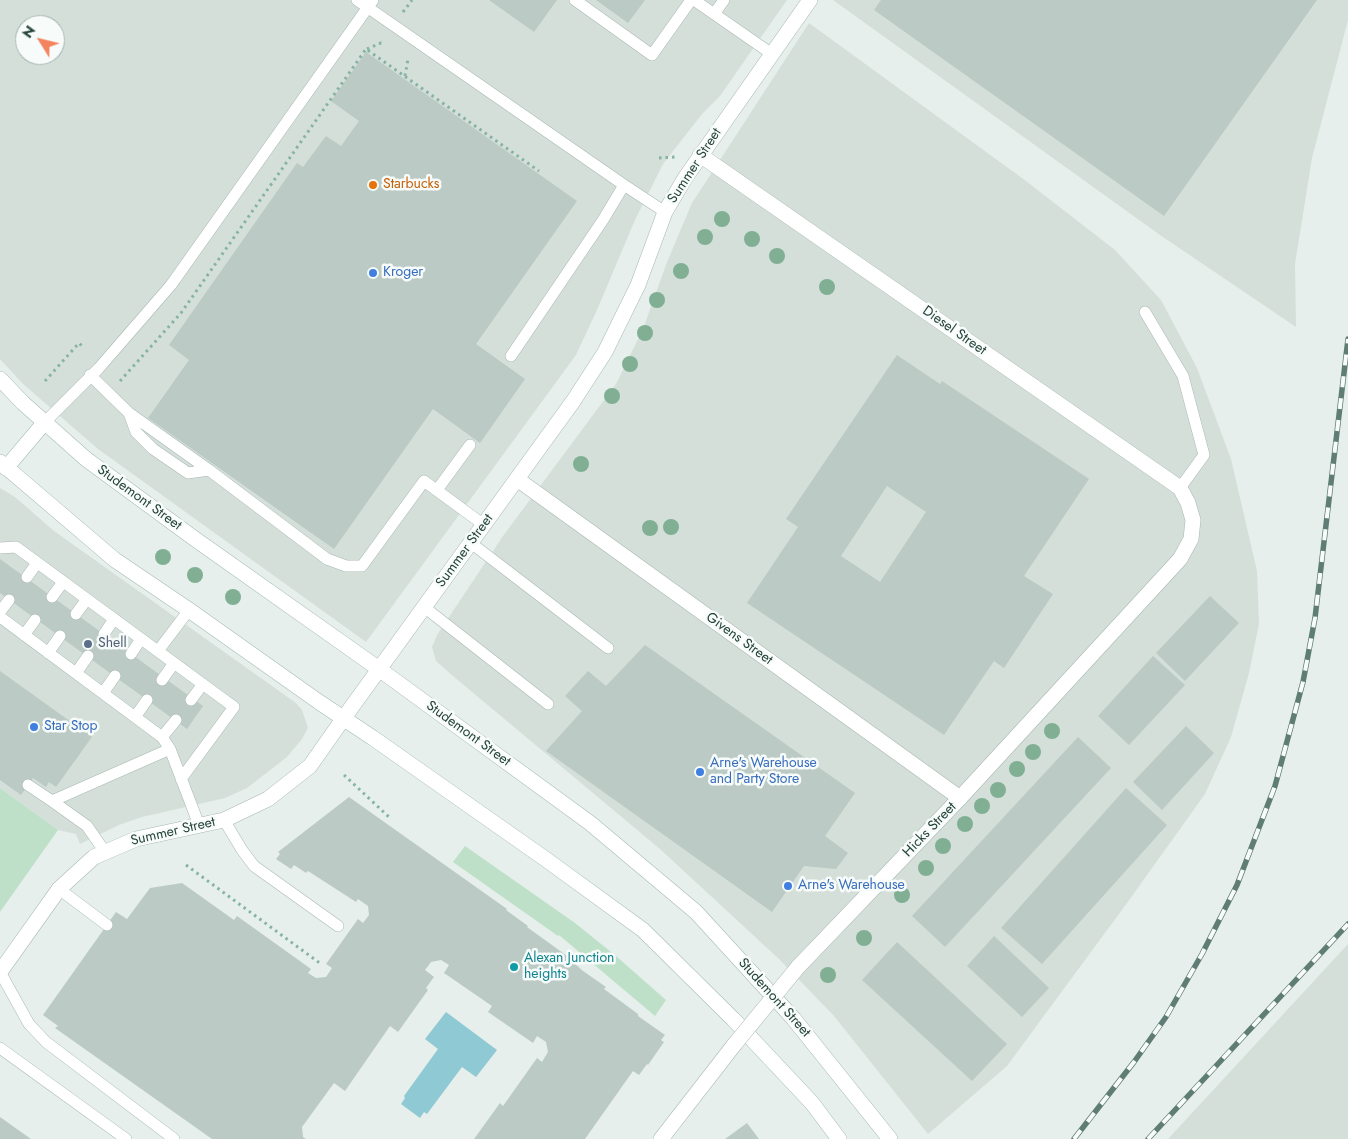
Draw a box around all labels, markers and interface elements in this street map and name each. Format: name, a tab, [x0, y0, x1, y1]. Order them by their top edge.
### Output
north arrow	[15, 15, 65, 65]
text: N	[17, 21, 40, 42]
street label: Summer Street	[664, 125, 726, 207]
place label: Starbucks	[383, 177, 439, 193]
marker: Starbucks	[367, 179, 379, 191]
place label: Kroger	[383, 265, 423, 281]
marker: Kroger	[367, 267, 379, 279]
street label: Diesel Street	[919, 303, 989, 359]
street label: Studemont Street	[93, 462, 185, 534]
street label: Summer Street	[433, 511, 497, 591]
street label: Givens Street	[702, 609, 776, 669]
place label: Shell	[98, 636, 127, 652]
marker: Shell	[82, 638, 94, 650]
street label: Studemont Street	[422, 698, 514, 770]
place label: Star Stop	[44, 719, 97, 735]
marker: Star Stop	[28, 721, 40, 733]
place label: Arne's Warehouse and Party Store	[710, 756, 817, 789]
marker: Arne's Warehouse and Party Store	[694, 766, 706, 778]
street label: Hicks Street	[900, 799, 960, 861]
street label: Summer Street	[129, 814, 217, 850]
place label: Arne's Warehouse	[798, 878, 905, 894]
marker: Arne's Warehouse	[782, 880, 794, 892]
place label: Alexan Junction heights	[524, 951, 614, 984]
street label: Studemont Street	[734, 955, 814, 1041]
marker: Alexan Junction heights	[508, 961, 520, 973]

